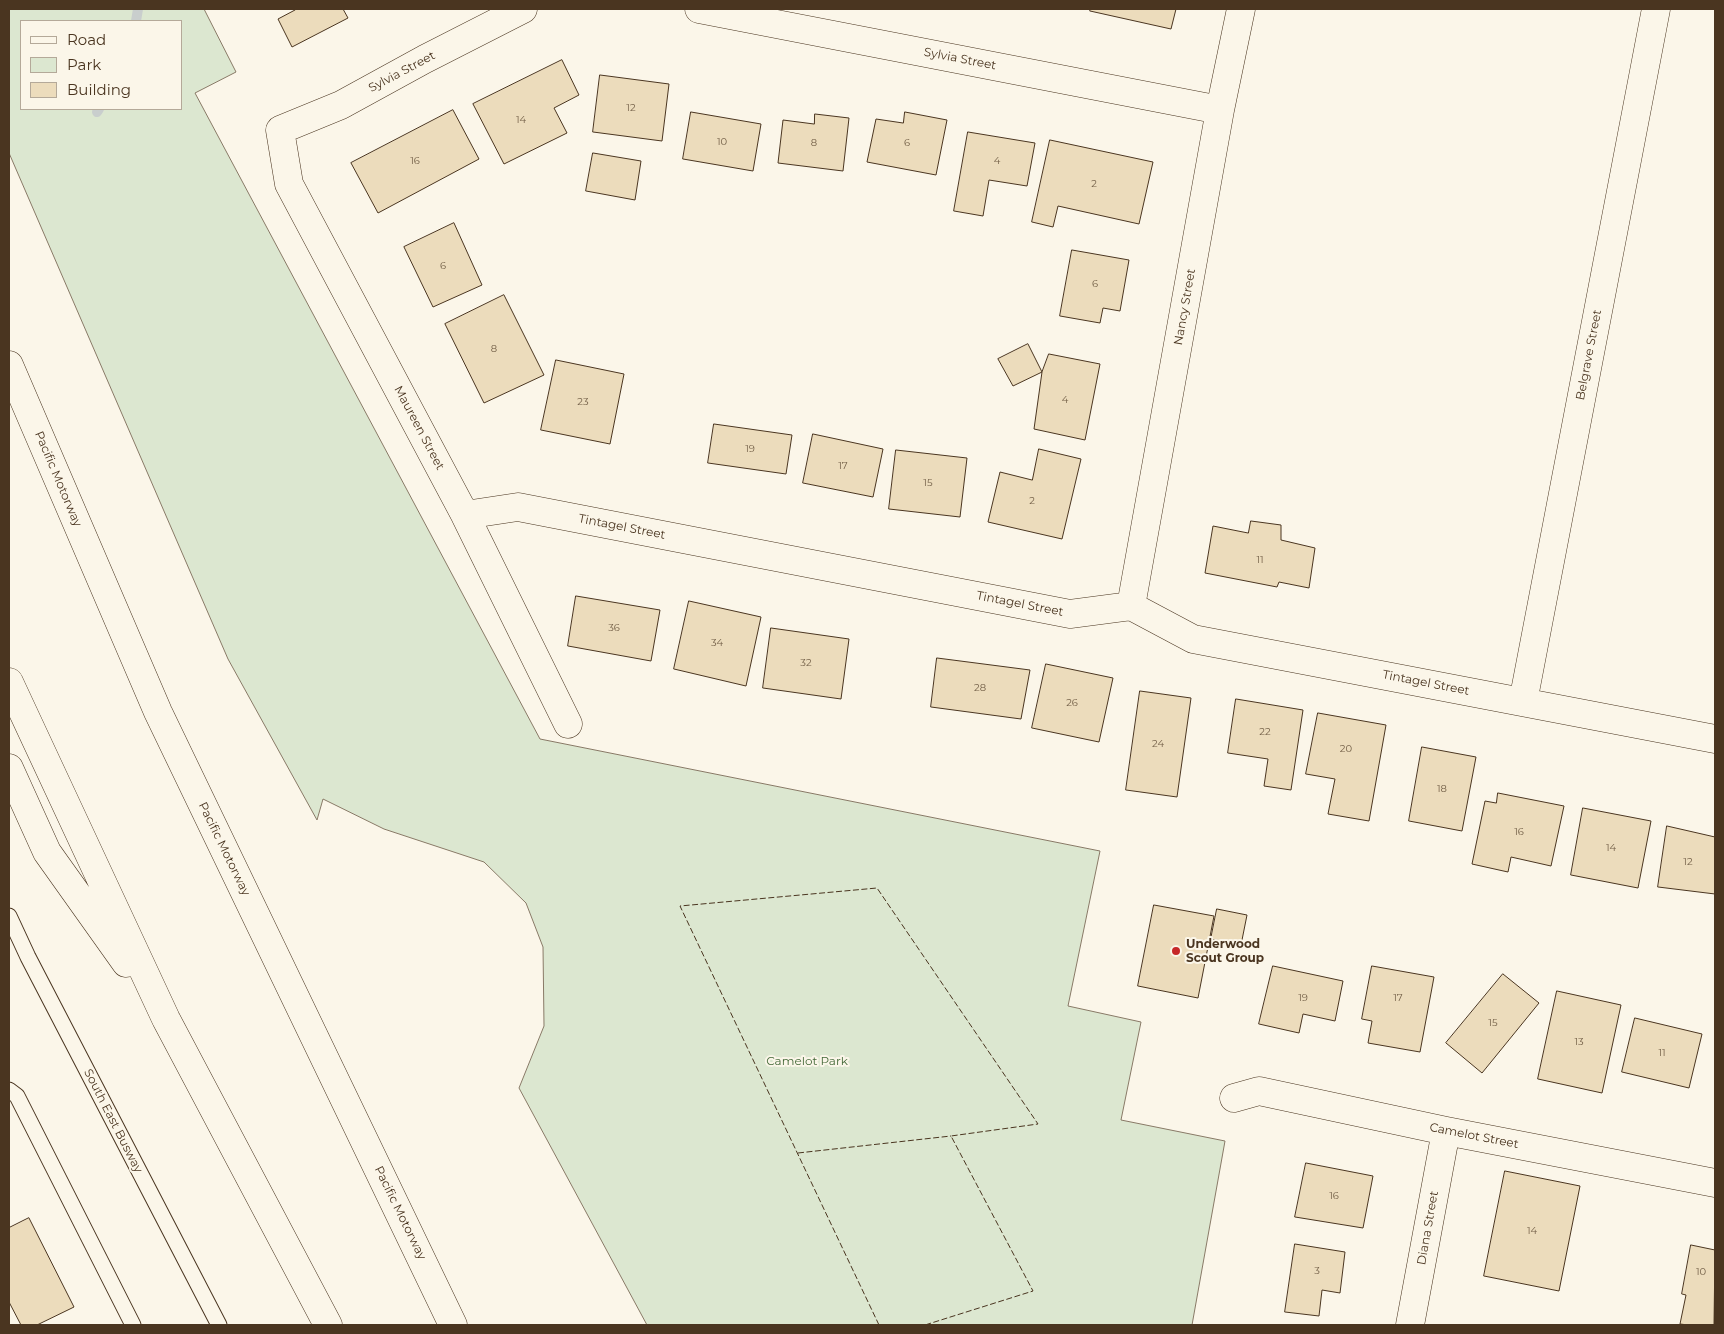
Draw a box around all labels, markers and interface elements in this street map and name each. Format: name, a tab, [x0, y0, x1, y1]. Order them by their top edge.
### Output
legend	[20, 20, 182, 110]
text: Road	[67, 30, 106, 49]
street label: Sylvia Street	[923, 45, 997, 73]
street label: Sylvia Street	[366, 48, 438, 96]
text: Park	[67, 55, 101, 74]
text: Building	[67, 80, 131, 99]
house number: 12	[626, 102, 636, 114]
house number: 14	[516, 114, 526, 126]
house number: 10	[717, 136, 727, 148]
house number: 8	[811, 137, 817, 149]
house number: 6	[904, 137, 910, 149]
house number: 16	[410, 155, 420, 167]
house number: 4	[994, 155, 1000, 167]
house number: 2	[1091, 178, 1097, 190]
house number: 6	[440, 260, 446, 272]
street label: Nancy Street	[1171, 268, 1199, 346]
house number: 6	[1092, 278, 1098, 290]
street label: Belgrave Street	[1573, 308, 1605, 402]
house number: 8	[491, 343, 497, 355]
street label: Maureen Street	[391, 383, 447, 473]
house number: 4	[1062, 394, 1068, 406]
house number: 23	[577, 396, 589, 408]
street label: Pacific Motorway	[31, 429, 85, 529]
house number: 19	[745, 443, 755, 455]
house number: 17	[838, 460, 848, 472]
house number: 15	[923, 477, 933, 489]
house number: 2	[1029, 495, 1035, 507]
street label: Tintagel Street	[577, 512, 667, 542]
house number: 11	[1256, 554, 1264, 566]
street label: Tintagel Street	[975, 589, 1065, 619]
house number: 36	[608, 622, 620, 634]
house number: 34	[711, 637, 723, 649]
house number: 32	[800, 657, 812, 669]
street label: Tintagel Street	[1381, 668, 1471, 698]
house number: 28	[974, 682, 986, 694]
house number: 26	[1066, 697, 1078, 709]
house number: 22	[1259, 726, 1271, 738]
house number: 24	[1152, 738, 1164, 750]
house number: 20	[1340, 743, 1352, 755]
house number: 18	[1437, 783, 1447, 795]
street label: Pacific Motorway	[195, 800, 253, 898]
house number: 16	[1514, 826, 1524, 838]
house number: 14	[1606, 842, 1616, 854]
house number: 12	[1683, 856, 1693, 868]
place label: Underwood Scout Group	[1186, 937, 1264, 965]
marker: Underwood Scout Group	[1170, 945, 1182, 957]
house number: 19	[1298, 992, 1308, 1004]
house number: 17	[1393, 992, 1403, 1004]
house number: 15	[1488, 1017, 1498, 1029]
house number: 13	[1574, 1036, 1584, 1048]
house number: 11	[1658, 1047, 1666, 1059]
park label: Camelot Park	[766, 1054, 848, 1068]
street label: South East Busway	[81, 1067, 145, 1175]
street label: Camelot Street	[1428, 1120, 1520, 1152]
street label: Pacific Motorway	[371, 1164, 429, 1262]
house number: 16	[1329, 1190, 1339, 1202]
street label: Diana Street	[1414, 1190, 1442, 1266]
house number: 14	[1527, 1225, 1537, 1237]
house number: 3	[1314, 1265, 1320, 1277]
house number: 10	[1696, 1266, 1706, 1278]

